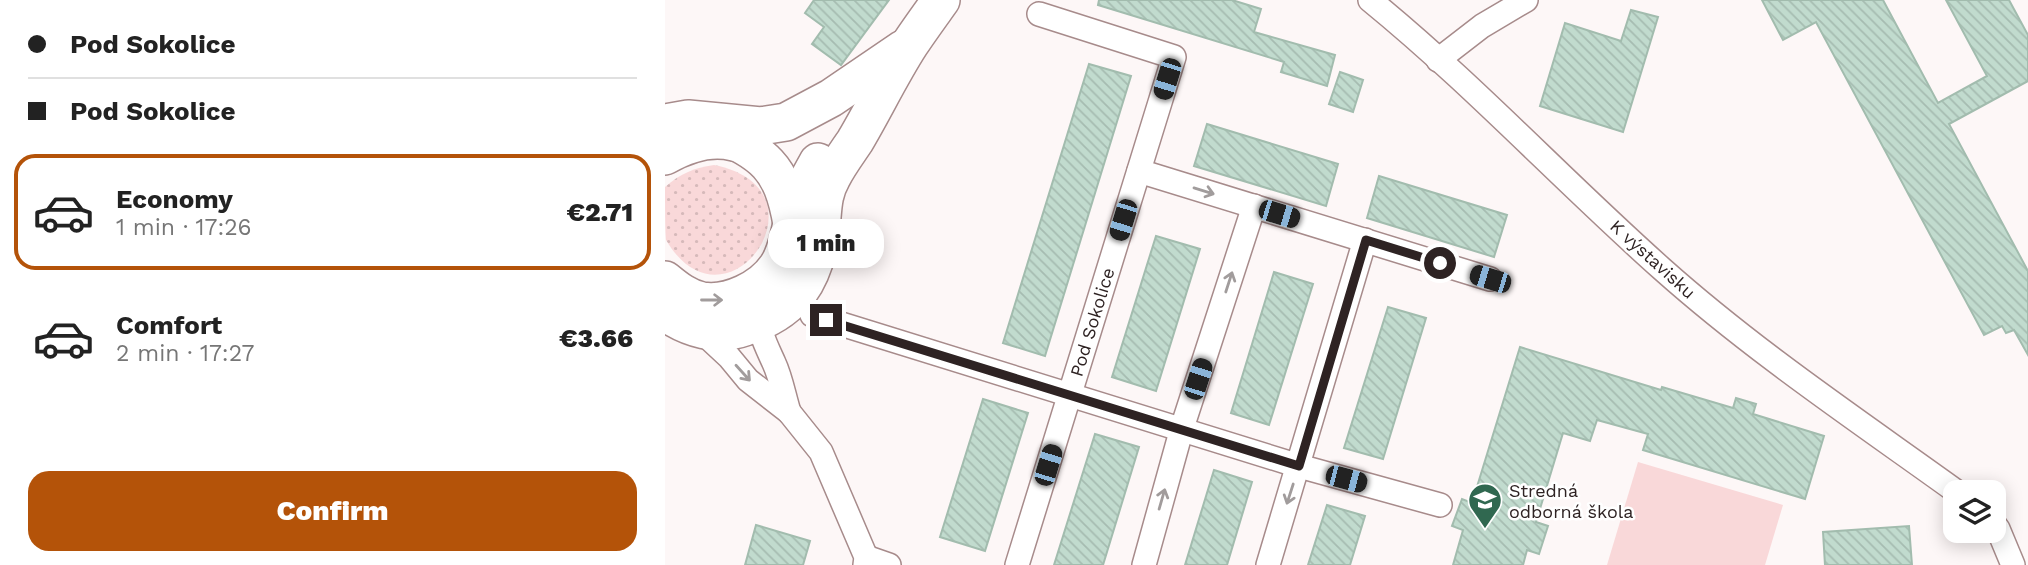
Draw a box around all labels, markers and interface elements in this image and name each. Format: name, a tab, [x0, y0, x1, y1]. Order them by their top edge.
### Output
text: Pod Sokolice	[70, 29, 236, 59]
car	[1151, 56, 1184, 102]
text: Pod Sokolice	[70, 96, 236, 126]
icon: car	[32, 181, 95, 244]
text: Economy	[116, 184, 233, 214]
one-way arrow	[1193, 185, 1215, 198]
text: €2.71	[567, 197, 633, 227]
car	[1107, 197, 1140, 243]
car	[1256, 198, 1303, 230]
text: 1 min · 17:26	[116, 214, 252, 241]
street label: K výstavisku	[1606, 215, 1700, 303]
callout: 1 min	[768, 218, 884, 268]
text: 1 min	[796, 230, 856, 257]
route start	[1424, 247, 1456, 279]
car	[1467, 263, 1514, 295]
street label: Pod Sokolice	[1065, 265, 1119, 379]
one-way arrow	[1223, 271, 1236, 293]
one-way arrow	[700, 293, 723, 307]
route end	[810, 304, 842, 336]
icon: car	[32, 307, 95, 370]
text: Comfort	[116, 310, 222, 340]
text: €3.66	[559, 323, 633, 353]
text: 2 min · 17:27	[116, 340, 254, 367]
car	[1182, 356, 1215, 402]
one-way arrow	[735, 364, 751, 382]
car	[1032, 442, 1065, 488]
car	[1323, 463, 1370, 495]
button: Confirm	[28, 471, 637, 551]
place label: Stredná odborná škola	[1509, 480, 1633, 522]
map controls	[1943, 480, 2006, 543]
button: layers	[1943, 480, 2006, 543]
school or university icon: Stredná odborná škola	[1466, 481, 1504, 530]
one-way arrow	[1283, 482, 1296, 504]
one-way arrow	[1156, 488, 1169, 511]

